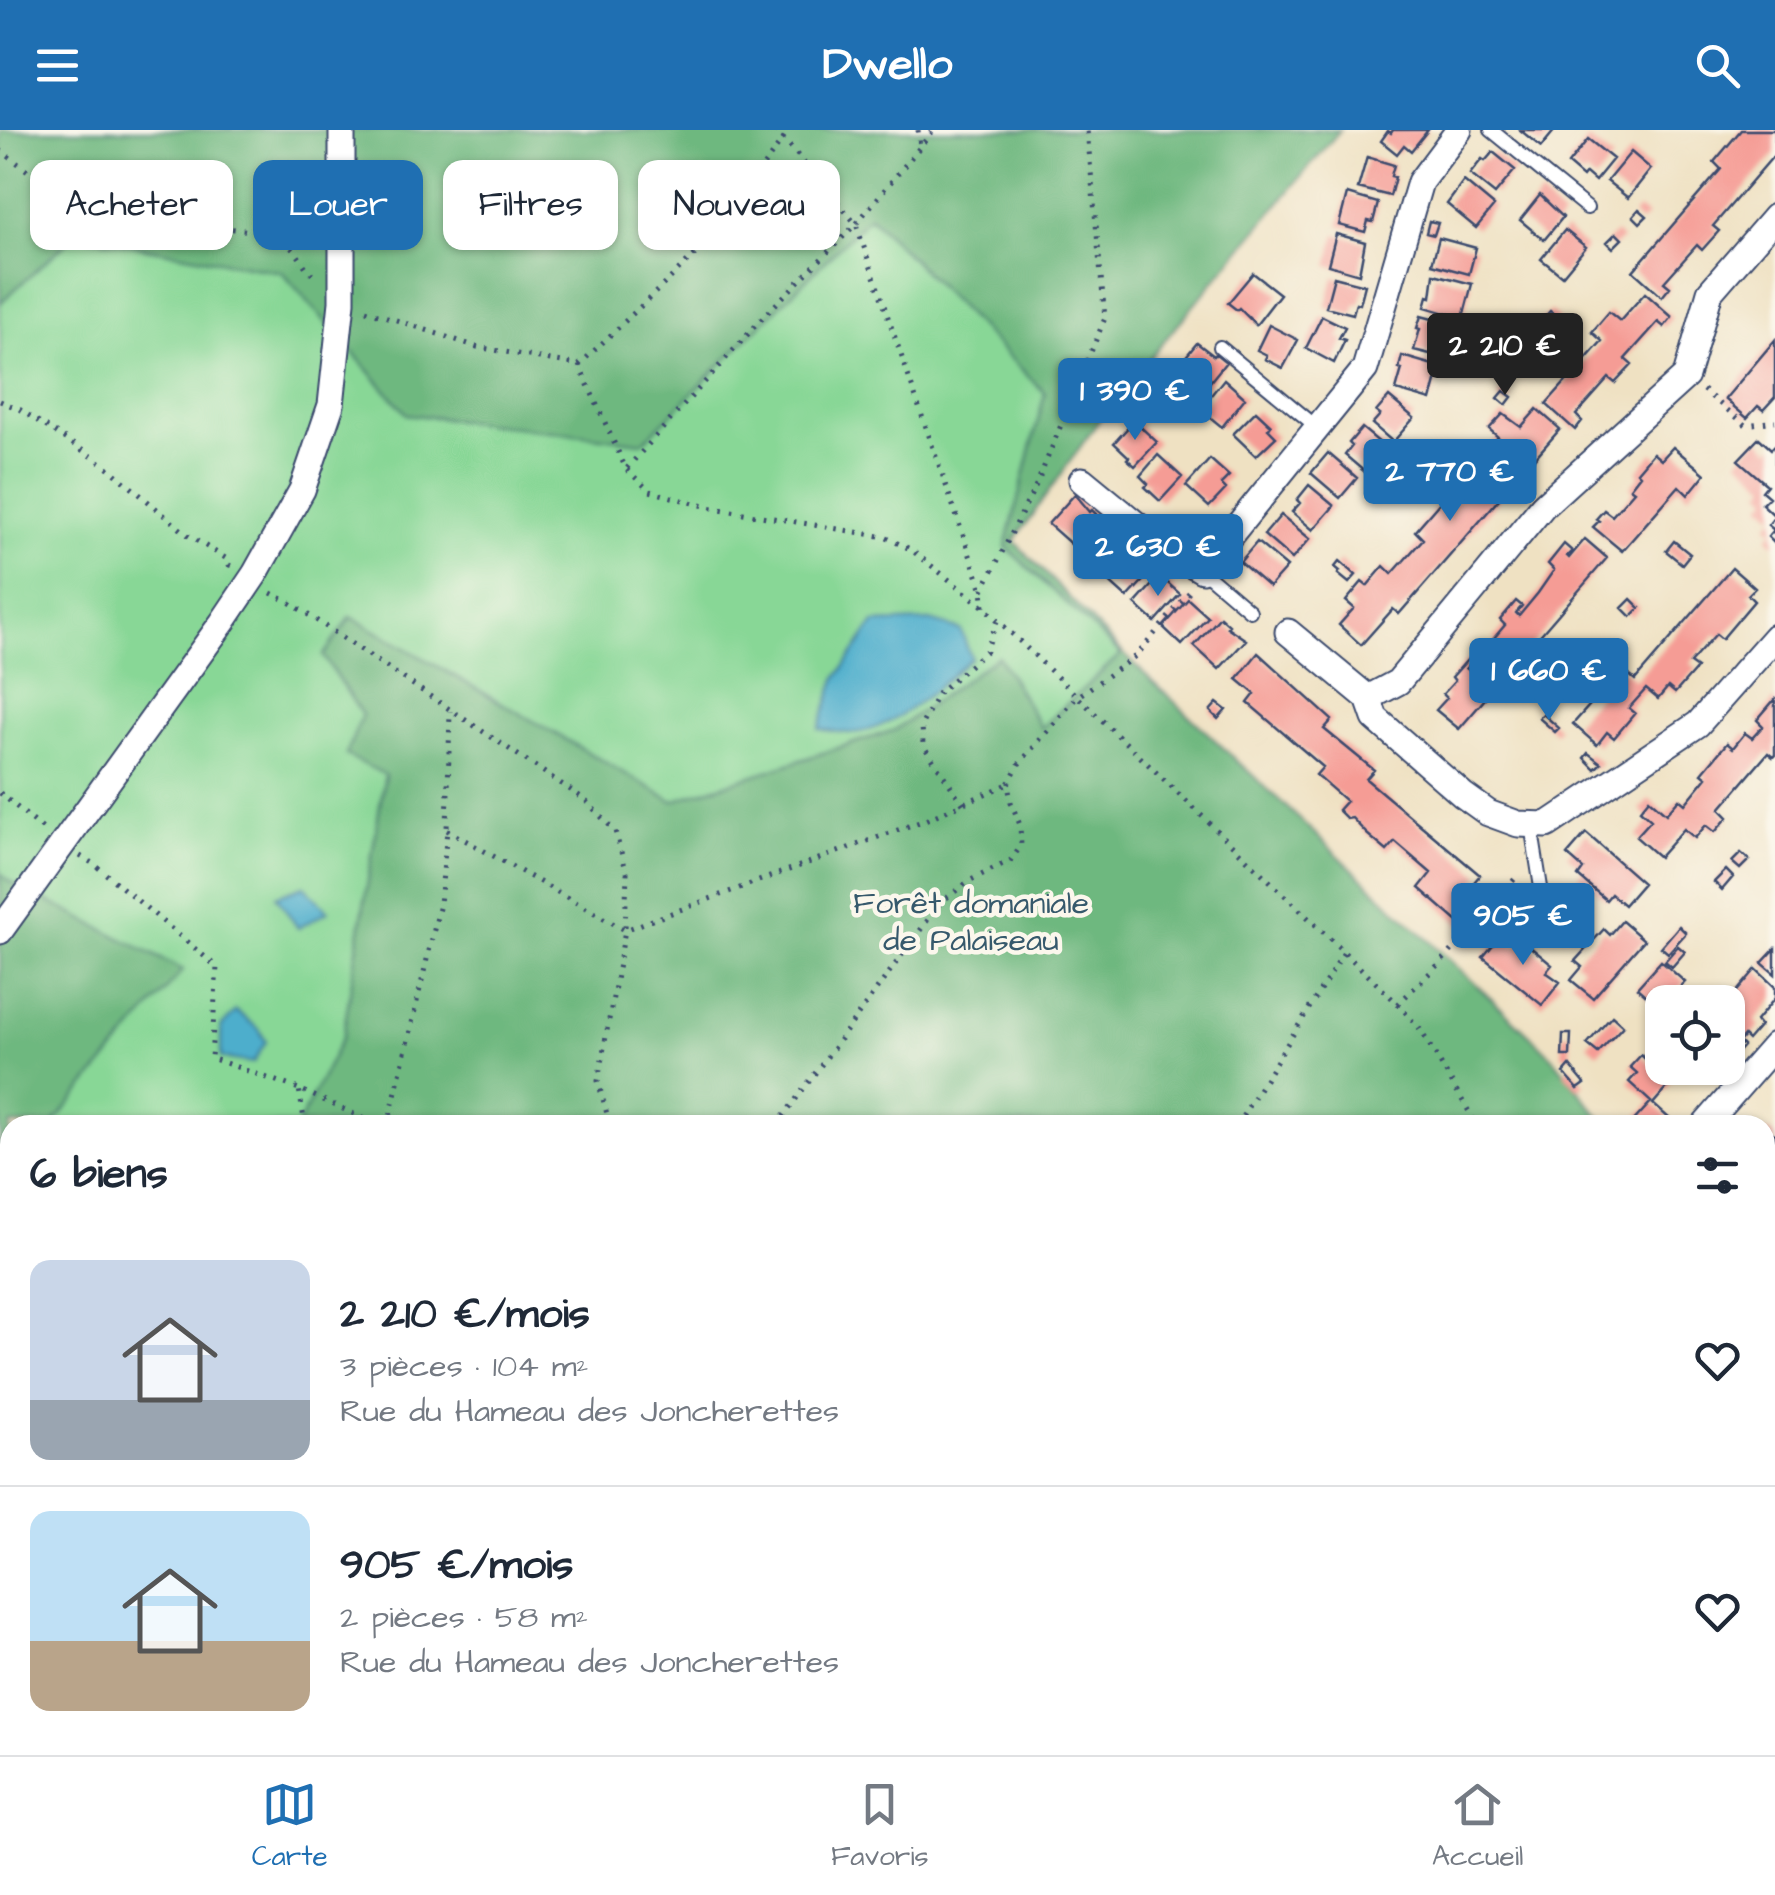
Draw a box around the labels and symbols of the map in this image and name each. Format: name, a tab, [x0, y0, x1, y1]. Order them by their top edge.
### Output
pin: 2 210 €	[1413, 313, 1597, 398]
pin: 1 390 €	[1043, 358, 1227, 443]
pin: 2 770 €	[1358, 439, 1542, 524]
pin: 2 630 €	[1066, 514, 1250, 599]
pin: 1 660 €	[1457, 638, 1641, 723]
park label: Forêt domaniale de Palaiseau	[853, 881, 1089, 963]
pin: 905 €	[1453, 883, 1593, 968]

